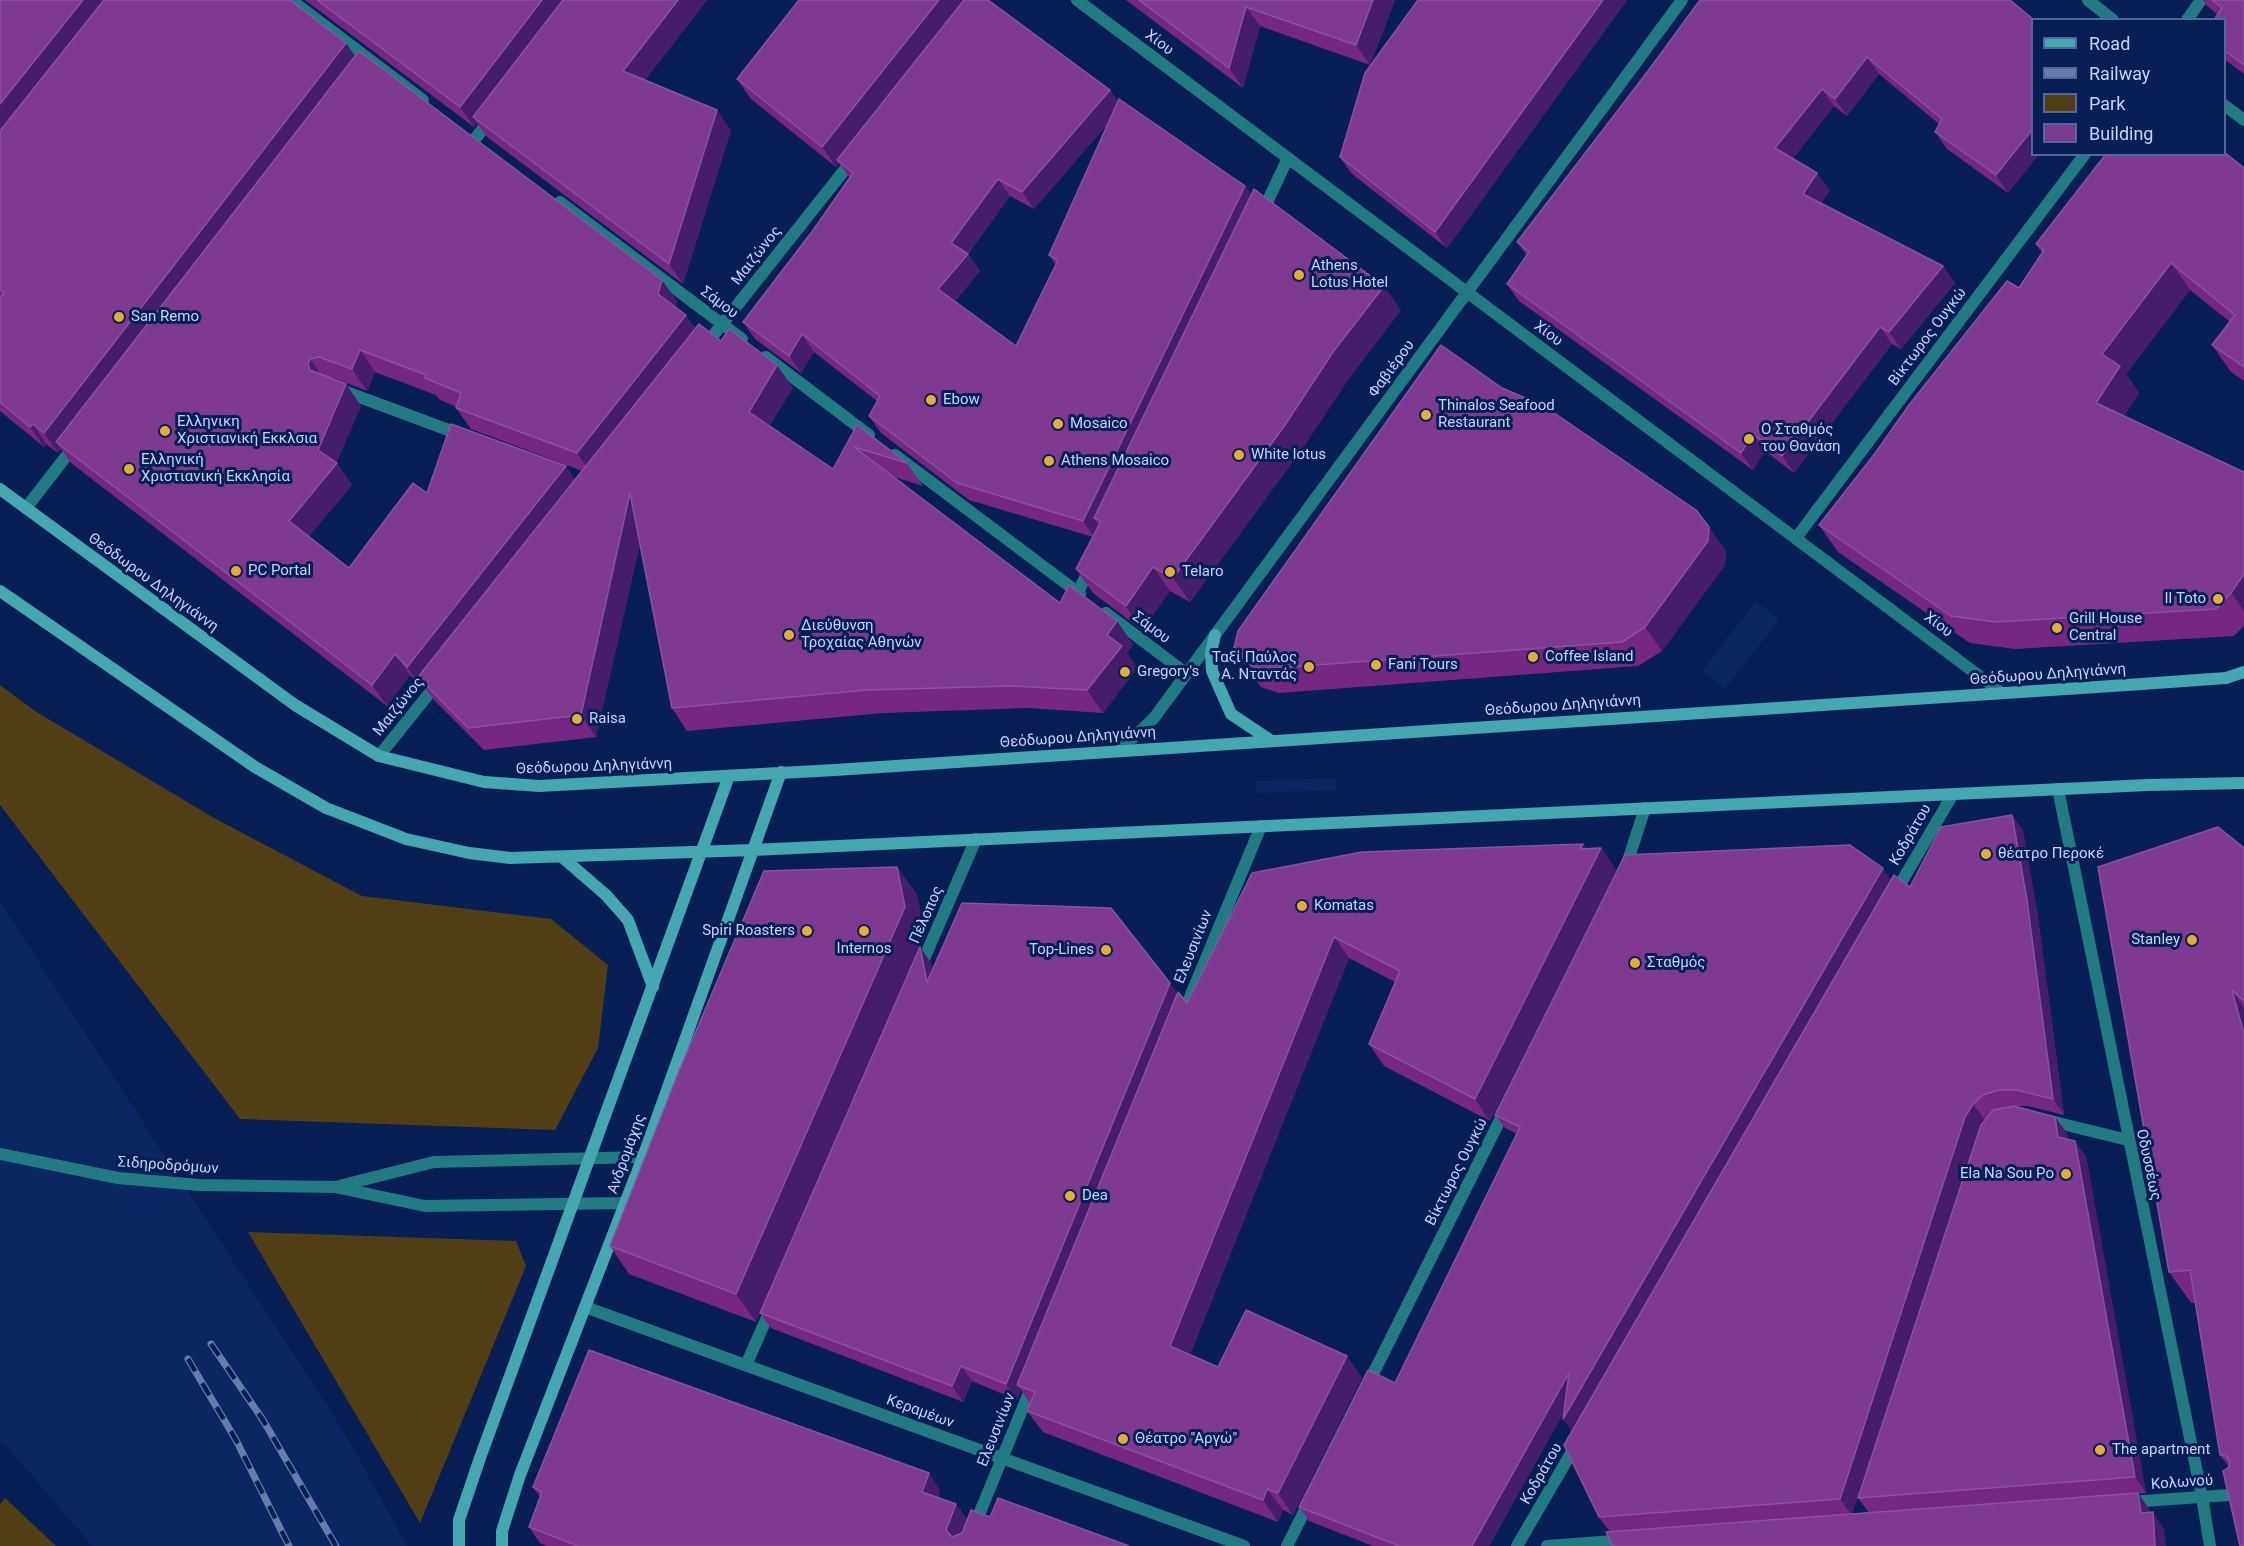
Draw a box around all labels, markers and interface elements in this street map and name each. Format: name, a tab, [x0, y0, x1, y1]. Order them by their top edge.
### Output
legend	[2031, 18, 2226, 156]
street label: Χίου	[1141, 26, 1177, 60]
text: Road	[2089, 33, 2130, 54]
text: Railway	[2089, 63, 2150, 84]
text: Park	[2089, 93, 2125, 114]
text: Building	[2089, 123, 2153, 144]
street label: Μαιζώνος	[728, 223, 786, 289]
place label: Athens Lotus Hotel	[1311, 257, 1388, 292]
marker: Athens Lotus Hotel	[1292, 268, 1306, 282]
street label: Σάμου	[697, 283, 741, 323]
street label: Βίκτωρος Ουγκώ	[1885, 284, 1971, 390]
place label: San Remo	[131, 308, 199, 326]
marker: San Remo	[112, 310, 126, 324]
street label: Χίου	[1530, 317, 1566, 351]
street label: Φαβιέρου	[1365, 337, 1419, 401]
place label: Ebow	[943, 391, 980, 409]
marker: Ebow	[924, 393, 938, 407]
place label: Thinalos Seafood Restaurant	[1438, 397, 1555, 432]
marker: Thinalos Seafood Restaurant	[1419, 408, 1433, 422]
place label: Ελληνικη Χριστιανική Εκκλσια	[177, 413, 317, 448]
place label: Mosaico	[1070, 415, 1128, 433]
marker: Mosaico	[1051, 417, 1065, 431]
place label: Ο Σταθμός του Θανάση	[1761, 421, 1840, 456]
marker: Ελληνικη Χριστιανική Εκκλσια	[158, 424, 172, 438]
marker: Ο Σταθμός του Θανάση	[1742, 432, 1756, 446]
place label: White lotus	[1251, 446, 1326, 464]
marker: White lotus	[1232, 448, 1246, 462]
place label: Ελληνική Χριστιανική Εκκλησία	[141, 451, 290, 486]
place label: Athens Mosaico	[1061, 452, 1169, 470]
marker: Athens Mosaico	[1042, 454, 1056, 468]
marker: Ελληνική Χριστιανική Εκκλησία	[122, 462, 136, 476]
street label: Θεόδωρου Δηληγιάννη	[84, 530, 222, 636]
place label: PC Portal	[248, 562, 311, 580]
place label: Telaro	[1182, 563, 1223, 581]
marker: PC Portal	[229, 564, 243, 578]
marker: Telaro	[1163, 565, 1177, 579]
place label: Il Toto	[2164, 590, 2206, 608]
marker: Il Toto	[2211, 592, 2225, 606]
street label: Σάμου	[1129, 608, 1173, 648]
street label: Χίου	[1920, 608, 1956, 642]
place label: Grill House Central	[2069, 610, 2142, 645]
place label: Διεύθυνση Τροχαίας Αθηνών	[801, 617, 922, 652]
marker: Grill House Central	[2050, 621, 2064, 635]
marker: Διεύθυνση Τροχαίας Αθηνών	[782, 628, 796, 642]
place label: Coffee Island	[1545, 648, 1634, 666]
place label: Ταξί Παύλος Α. Νταντάς	[1212, 649, 1297, 684]
marker: Coffee Island	[1526, 650, 1540, 664]
place label: Fani Tours	[1388, 656, 1458, 674]
marker: Fani Tours	[1369, 658, 1383, 672]
marker: Ταξί Παύλος Α. Νταντάς	[1302, 660, 1316, 674]
street label: Θεόδωρου Δηληγιάννη	[1969, 661, 2127, 689]
place label: Gregory's	[1137, 663, 1199, 681]
marker: Gregory's	[1118, 665, 1132, 679]
street label: Μαιζώνος	[370, 674, 428, 740]
street label: Θεόδωρου Δηληγιάννη	[1484, 692, 1642, 720]
place label: Raisa	[589, 710, 626, 728]
marker: Raisa	[570, 712, 584, 726]
street label: Θεόδωρου Δηληγιάννη	[999, 724, 1157, 752]
street label: Θεόδωρου Δηληγιάννη	[516, 755, 672, 779]
street label: Κοδράτου	[1886, 801, 1936, 869]
place label: θέατρο Περοκέ	[1998, 845, 2104, 863]
marker: θέατρο Περοκέ	[1979, 847, 1993, 861]
street label: Πέλοπος	[906, 883, 948, 947]
place label: Komatas	[1314, 897, 1374, 915]
marker: Komatas	[1295, 899, 1309, 913]
street label: Ελευσινίων	[1171, 908, 1217, 986]
place label: Spiri Roasters	[702, 922, 795, 940]
marker: Spiri Roasters	[800, 924, 814, 938]
marker: Internos	[857, 924, 871, 938]
place label: Stanley	[2131, 931, 2180, 949]
marker: Stanley	[2185, 933, 2199, 947]
place label: Internos	[837, 940, 891, 958]
place label: Top-Lines	[1029, 941, 1094, 959]
marker: Top-Lines	[1099, 943, 1113, 957]
place label: Σταθμός	[1647, 954, 1705, 972]
marker: Σταθμός	[1628, 956, 1642, 970]
street label: Ανδρομάχης	[604, 1111, 650, 1197]
street label: Βίκτωρος Ουγκώ	[1422, 1115, 1492, 1229]
street label: Οδυσσέως	[2132, 1128, 2164, 1202]
street label: Σιδηροδρόμων	[117, 1153, 219, 1179]
place label: Ela Na Sou Po	[1960, 1165, 2054, 1183]
marker: Ela Na Sou Po	[2059, 1167, 2073, 1181]
place label: Dea	[1082, 1187, 1108, 1205]
marker: Dea	[1063, 1189, 1077, 1203]
street label: Κεραμέων	[884, 1391, 956, 1433]
street label: Ελευσινίων	[974, 1391, 1020, 1469]
place label: Θέατρο "Αργώ"	[1135, 1430, 1237, 1448]
marker: Θέατρο "Αργώ"	[1116, 1432, 1130, 1446]
street label: Κοδράτου	[1517, 1440, 1567, 1508]
place label: The apartment	[2112, 1441, 2210, 1459]
marker: The apartment	[2093, 1443, 2107, 1457]
street label: Κολωνού	[2150, 1472, 2214, 1494]

